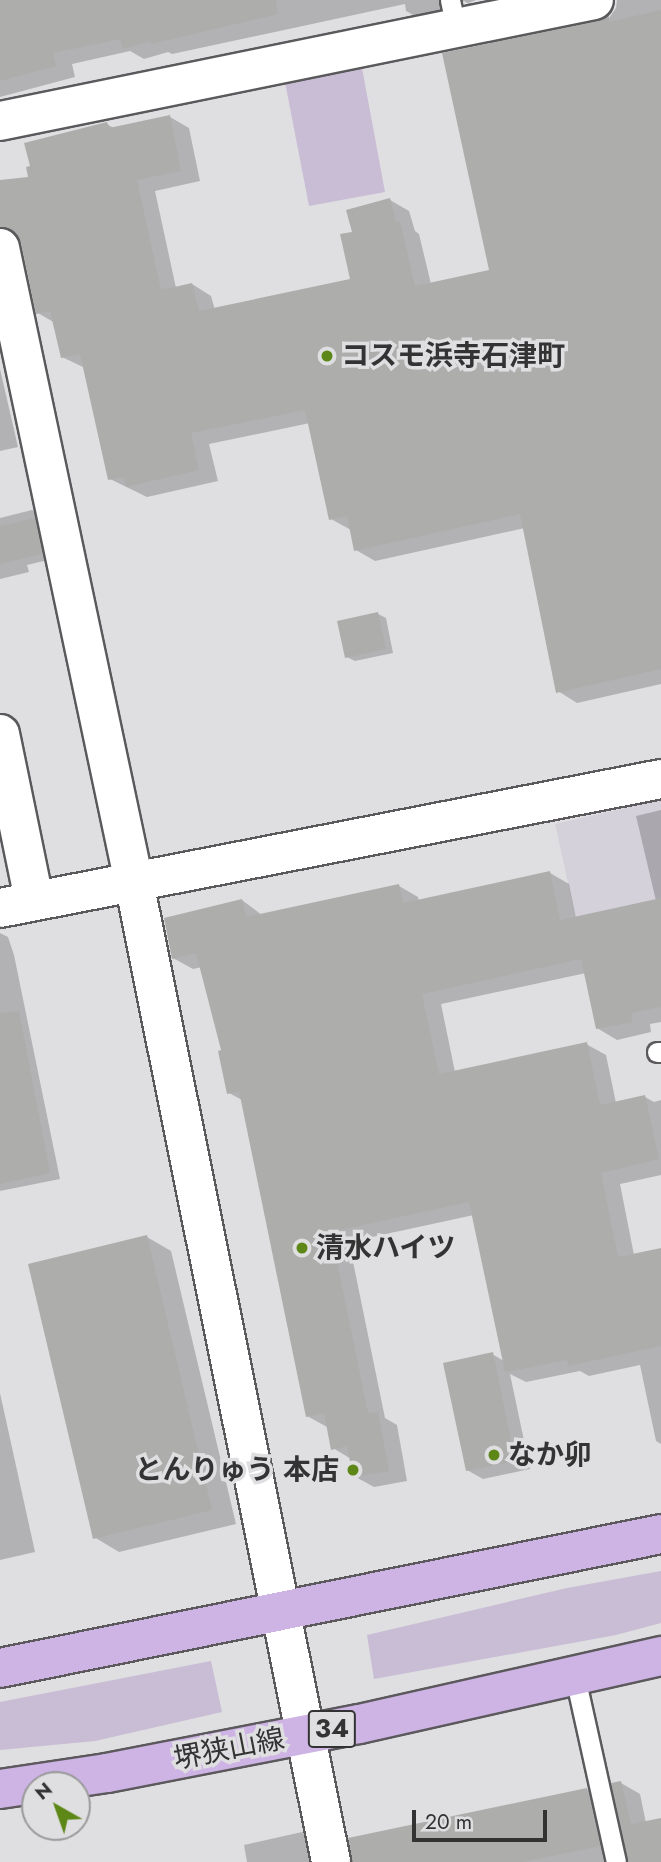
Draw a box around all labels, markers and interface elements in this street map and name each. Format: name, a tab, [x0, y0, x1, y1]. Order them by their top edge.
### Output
place label: コスモ浜寺石津町	[341, 339, 565, 373]
marker: コスモ浜寺石津町	[319, 348, 335, 364]
place label: 清水ハイツ	[316, 1231, 456, 1265]
marker: 清水ハイツ	[294, 1240, 310, 1256]
place label: なか卯	[508, 1438, 592, 1472]
marker: なか卯	[486, 1447, 502, 1463]
place label: とんりゅう 本店	[135, 1453, 339, 1487]
marker: とんりゅう 本店	[345, 1462, 361, 1478]
road number: 34	[308, 1706, 356, 1752]
street label: 堺狭山線	[171, 1722, 287, 1776]
north arrow	[21, 1771, 91, 1841]
text: N	[29, 1776, 58, 1806]
scale bar	[416, 1796, 551, 1840]
text: 20 m	[425, 1807, 472, 1837]

